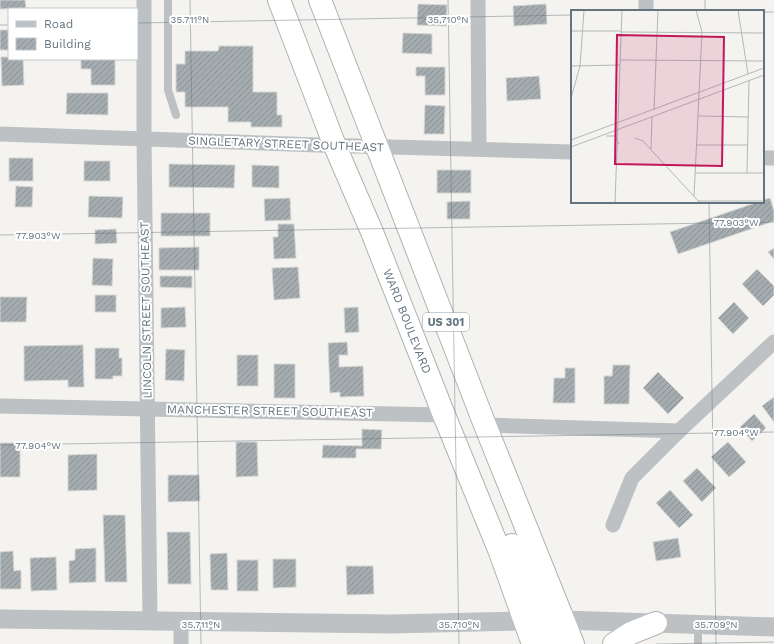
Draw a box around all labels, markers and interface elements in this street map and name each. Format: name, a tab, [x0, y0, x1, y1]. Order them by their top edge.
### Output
legend	[8, 8, 138, 60]
inset map	[571, 10, 764, 203]
text: 35.711°N	[171, 14, 209, 25]
text: 35.710°N	[427, 14, 469, 25]
text: Road	[44, 17, 73, 31]
text: Building	[44, 37, 91, 51]
street label: SINGLETARY STREET SOUTHEAST	[188, 134, 384, 154]
text: 77.903°W	[713, 217, 759, 228]
street label: LINCOLN STREET SOUTHEAST	[137, 221, 155, 399]
text: 77.903°W	[15, 230, 61, 241]
street label: WARD BOULEVARD	[380, 267, 434, 376]
road number: US 301	[423, 313, 469, 331]
street label: MANCHESTER STREET SOUTHEAST	[167, 402, 373, 420]
text: 77.904°W	[713, 427, 759, 438]
text: 77.904°W	[15, 440, 61, 451]
text: 35.711°N	[182, 619, 220, 630]
text: 35.710°N	[438, 619, 480, 630]
text: 35.709°N	[694, 619, 738, 630]

